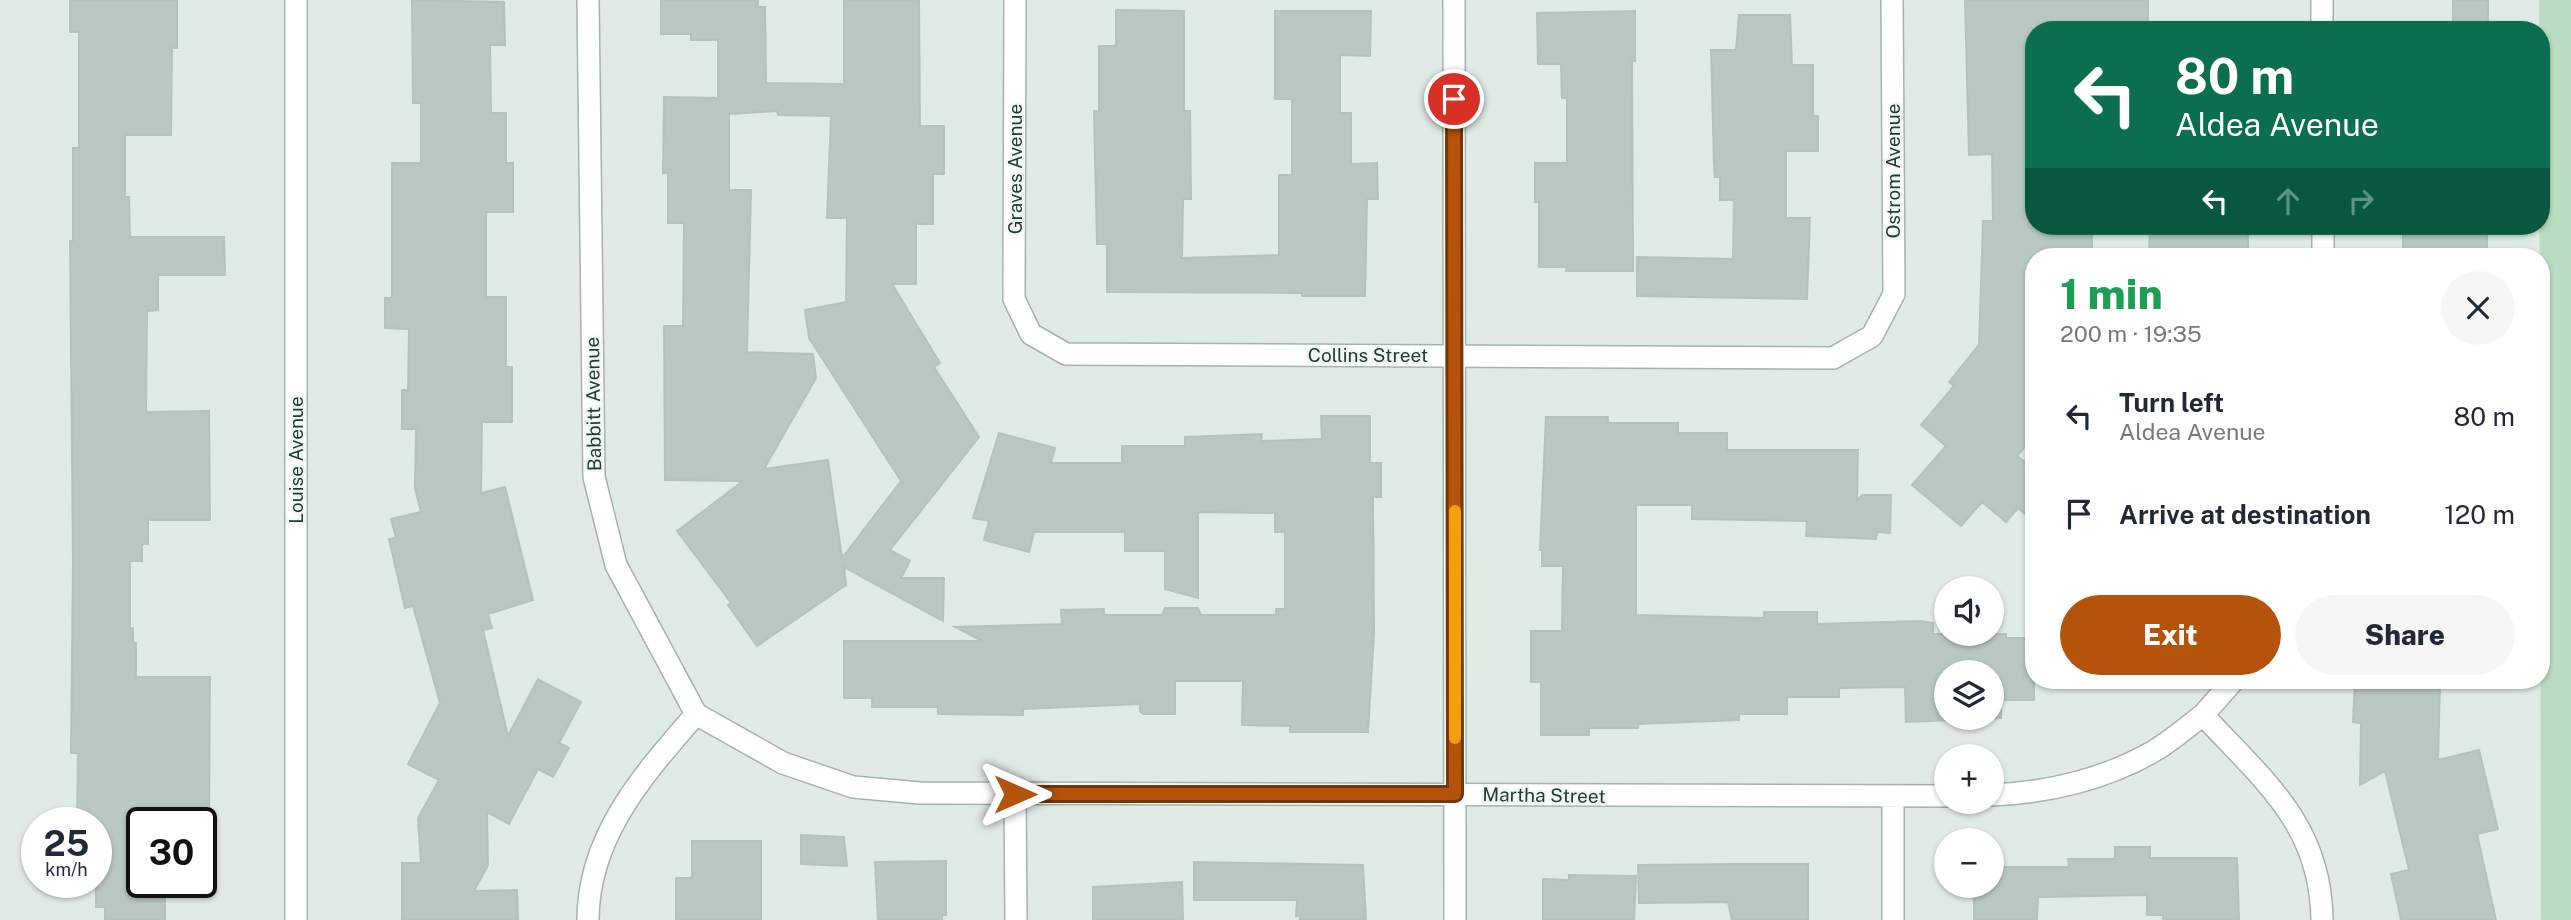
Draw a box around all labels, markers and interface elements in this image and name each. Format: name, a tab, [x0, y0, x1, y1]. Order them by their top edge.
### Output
text: 80 m	[2175, 47, 2294, 105]
icon: left	[2060, 49, 2151, 140]
pin	[1424, 69, 1484, 129]
icon: arrive	[1435, 80, 1473, 118]
street label: Graves Avenue	[1004, 104, 1026, 234]
street label: Ostrom Avenue	[1882, 104, 1904, 238]
text: Aldea Avenue	[2175, 106, 2379, 143]
icon: left	[2196, 182, 2234, 220]
icon: ahead	[2269, 182, 2307, 220]
icon: right	[2342, 182, 2380, 220]
text: 1 min	[2060, 269, 2163, 318]
button: close	[2441, 271, 2515, 345]
text: 200 m · 19:35	[2060, 320, 2202, 347]
street label: Babbitt Avenue	[581, 337, 605, 471]
street label: Collins Street	[1308, 344, 1428, 366]
text: Turn left	[2119, 387, 2224, 418]
street label: Louise Avenue	[285, 396, 307, 524]
icon: left	[2060, 397, 2098, 435]
text: 80 m	[2454, 401, 2515, 432]
text: Aldea Avenue	[2119, 418, 2266, 445]
icon: arrive	[2060, 495, 2098, 533]
text: Arrive at destination	[2119, 499, 2371, 530]
text: 120 m	[2444, 499, 2515, 530]
map controls	[1934, 576, 2004, 898]
button: sound	[1934, 576, 2004, 646]
button: Exit	[2060, 595, 2281, 675]
button: Share	[2295, 595, 2515, 675]
button: layers	[1934, 660, 2004, 730]
button: +	[1934, 744, 2004, 814]
position arrow	[978, 757, 1052, 831]
street label: Martha Street	[1482, 783, 1606, 807]
speed limit sign: 30	[126, 807, 217, 898]
text: 25	[44, 823, 89, 864]
button: −	[1934, 828, 2004, 898]
text: km/h	[45, 859, 88, 880]

